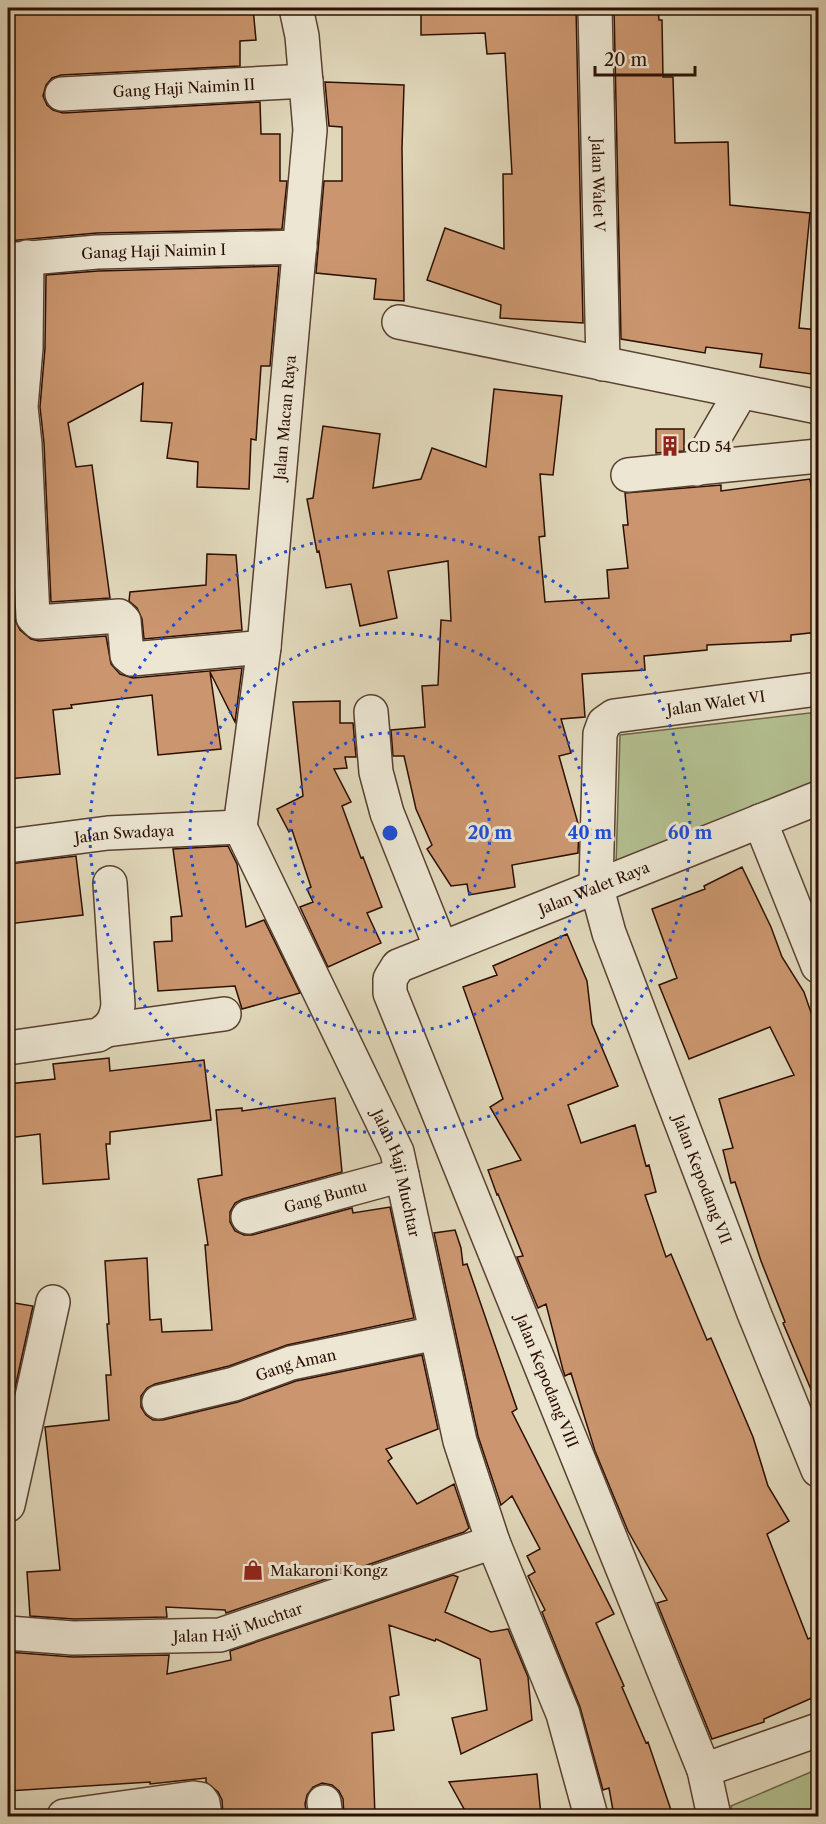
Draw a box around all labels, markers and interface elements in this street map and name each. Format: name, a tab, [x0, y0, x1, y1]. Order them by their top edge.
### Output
scale bar	[595, 39, 696, 77]
text: 20 m	[604, 49, 648, 71]
street label: Gang Haji Naimin II	[112, 74, 256, 101]
street label: Jalan Walet V	[588, 136, 610, 233]
street label: Ganag Haji Naimin I	[80, 239, 226, 263]
street label: Jalan Macan Raya	[269, 354, 299, 483]
building icon: CD 54	[658, 434, 682, 458]
place label: CD 54	[687, 437, 732, 456]
street label: Jalan Walet VI	[664, 687, 766, 720]
street label: Jalan Swadaya	[71, 820, 175, 847]
text: 20 m	[468, 822, 512, 844]
text: 40 m	[568, 822, 612, 844]
text: 60 m	[668, 822, 712, 844]
centre of rings	[380, 823, 400, 843]
street label: Jalan Walet Raya	[534, 857, 652, 919]
street label: Jalan Haji Muchtar	[367, 1104, 425, 1239]
street label: Jalan Kepodang VII	[669, 1110, 736, 1247]
street label: Gang Buntu	[282, 1176, 369, 1216]
street label: Jalan Kepodang VIII	[511, 1310, 582, 1451]
street label: Gang Aman	[253, 1344, 338, 1385]
shop icon: Makaroni Kongz	[241, 1558, 265, 1582]
place label: Makaroni Kongz	[270, 1561, 388, 1580]
street label: Jalan Haji Muchtar	[171, 1598, 306, 1645]

